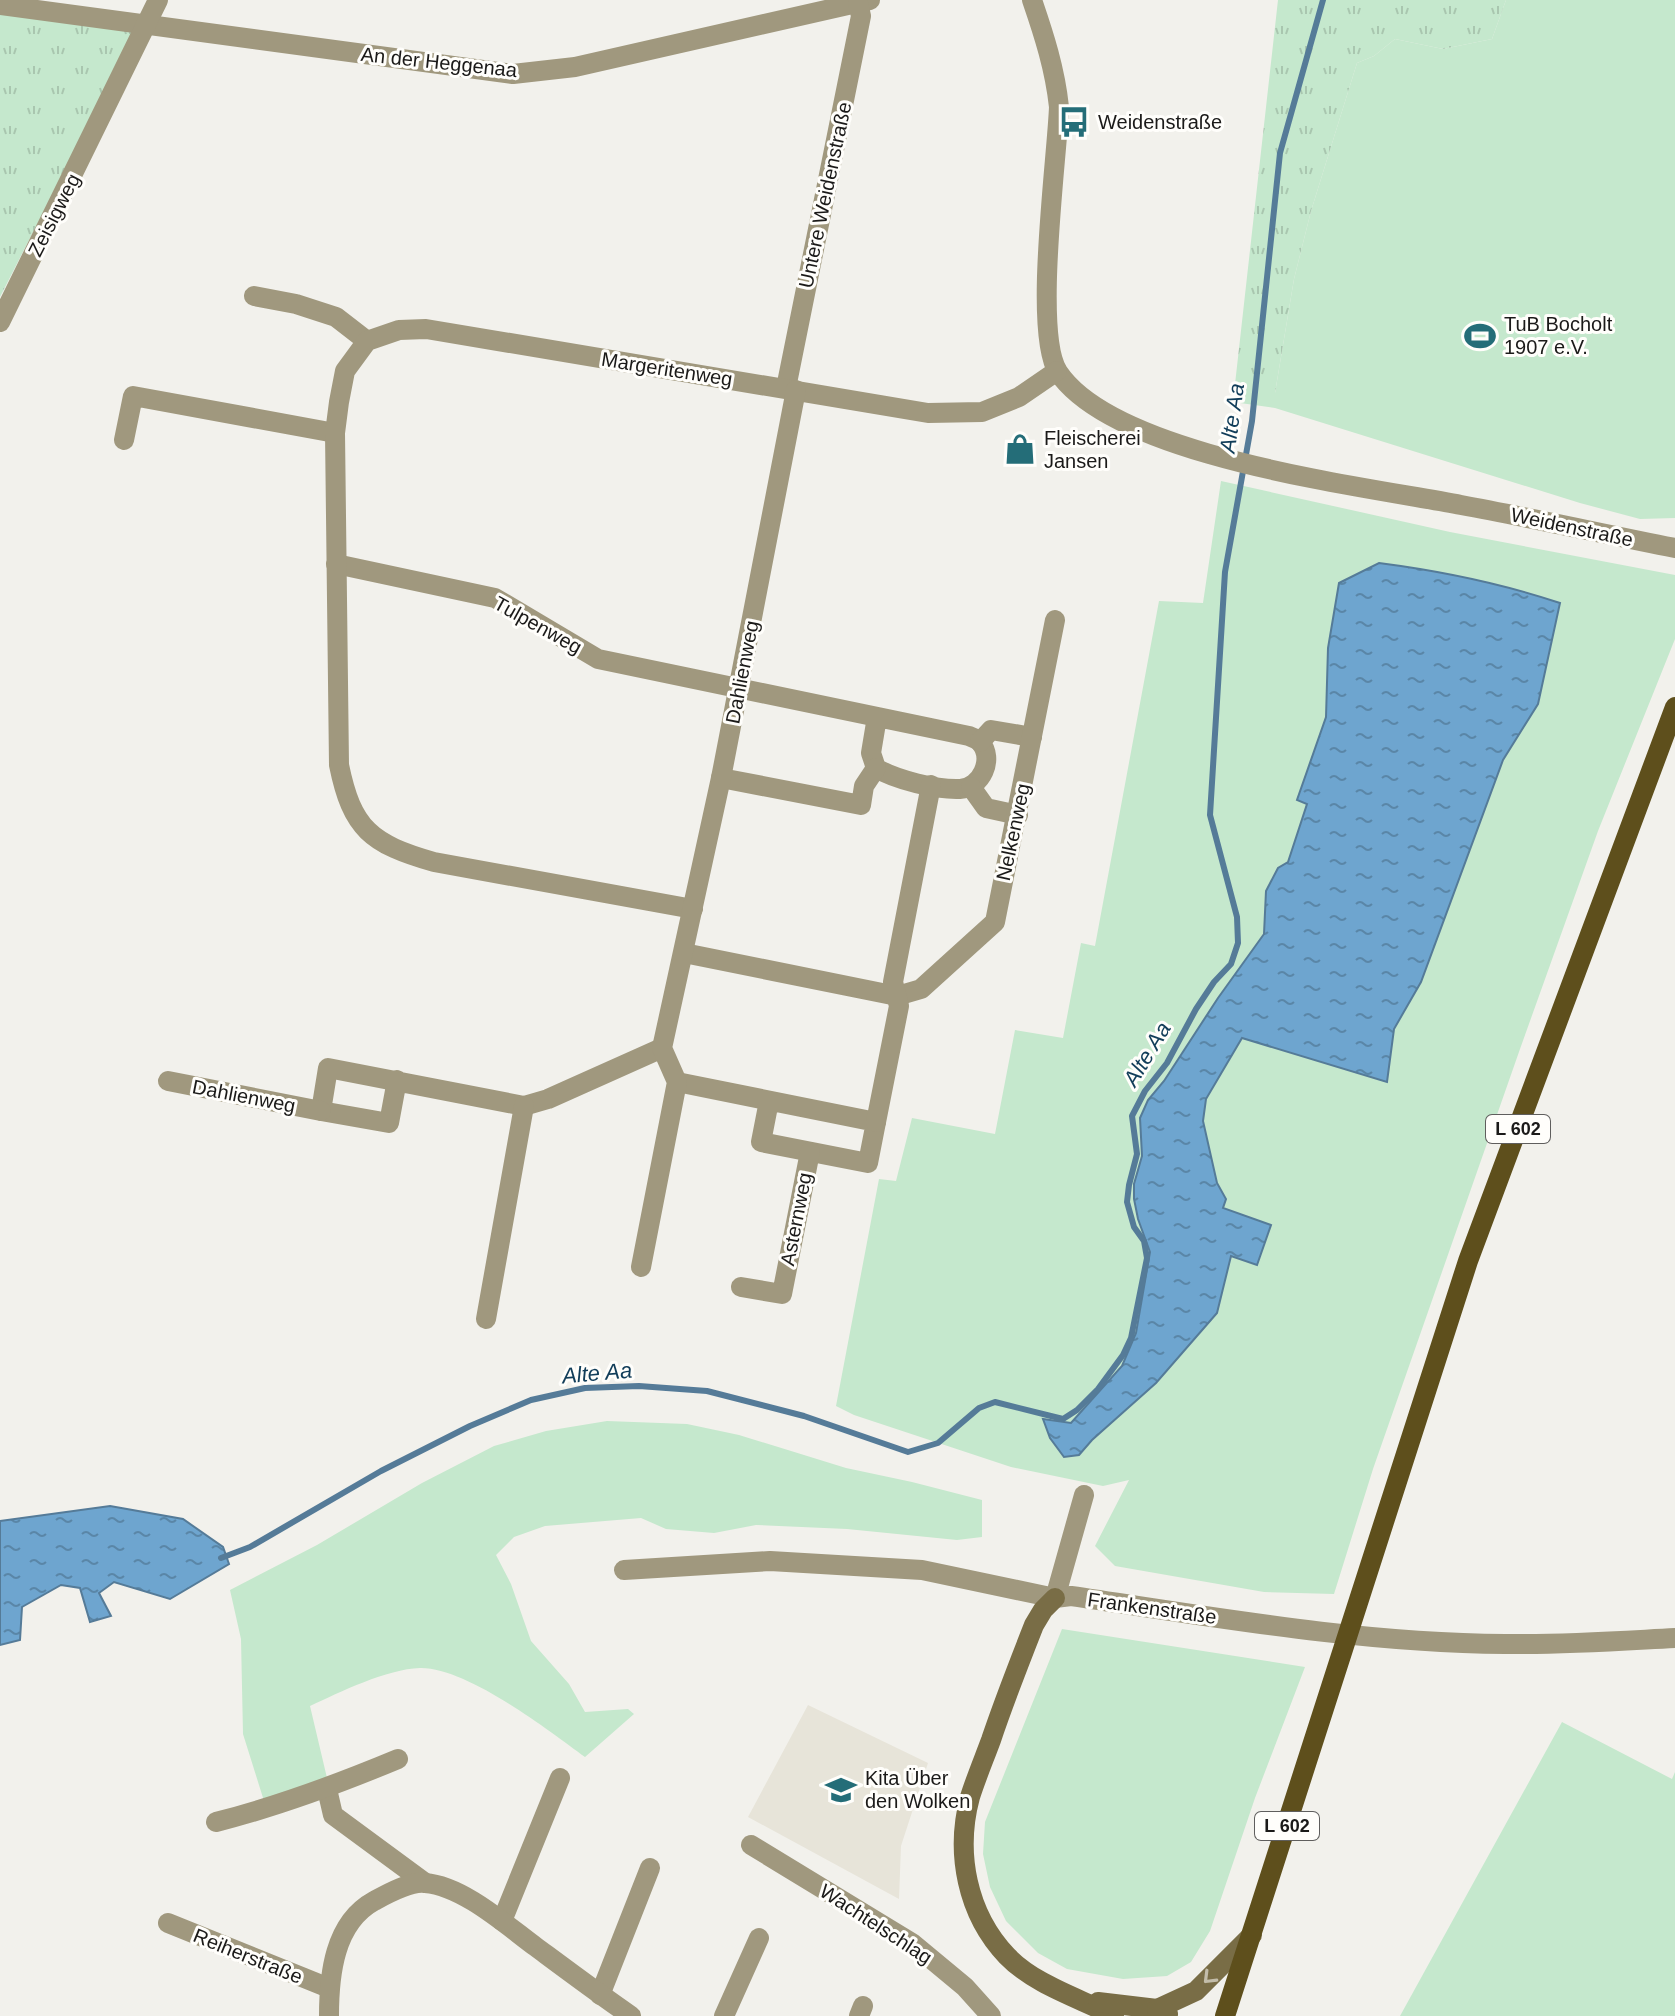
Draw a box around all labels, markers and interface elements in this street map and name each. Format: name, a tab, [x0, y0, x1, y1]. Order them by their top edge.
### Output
street label: An der Heggenaa	[360, 43, 519, 81]
street label: Untere Weidenstraße	[795, 100, 855, 290]
bus stop icon: Weidenstraße	[1057, 105, 1091, 139]
place label: Weidenstraße	[1098, 111, 1222, 133]
street label: Zeisigweg	[24, 170, 84, 260]
place label: TuB Bocholt 1907 e.V.	[1504, 313, 1613, 358]
sports icon: TuB Bocholt 1907 e.V.	[1463, 319, 1497, 353]
street label: Margeritenweg	[600, 348, 734, 390]
water label: Alte Aa	[1214, 382, 1249, 456]
place label: Fleischerei Jansen	[1044, 427, 1141, 472]
shop icon: Fleischerei Jansen	[1003, 432, 1037, 466]
street label: Weidenstraße	[1509, 503, 1635, 551]
street label: Tulpenweg	[490, 592, 586, 658]
street label: Dahlienweg	[721, 619, 763, 725]
street label: Nelkenweg	[992, 781, 1034, 883]
water label: Alte Aa	[1117, 1018, 1176, 1092]
street label: Dahlienweg	[191, 1075, 297, 1117]
road number: L 602	[1486, 1115, 1550, 1143]
street label: Asternweg	[776, 1171, 816, 1267]
water label: Alte Aa	[559, 1357, 633, 1389]
street label: Frankenstraße	[1086, 1588, 1218, 1628]
place label: Kita Über den Wolken	[865, 1767, 970, 1812]
school or university icon: Kita Über den Wolken	[824, 1773, 858, 1807]
road number: L 602	[1255, 1812, 1319, 1840]
street label: Wachtelschlag	[816, 1880, 936, 1968]
street label: Reiherstraße	[190, 1924, 306, 1988]
one-way arrow	[1204, 1969, 1218, 1983]

